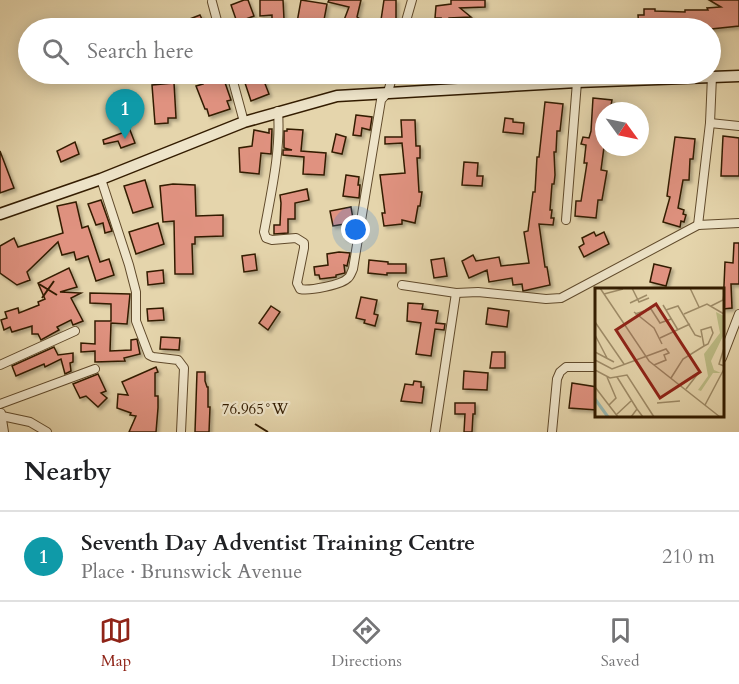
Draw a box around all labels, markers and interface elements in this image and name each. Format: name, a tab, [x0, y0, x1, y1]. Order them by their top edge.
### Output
search box	[18, 18, 721, 84]
icon: search	[39, 35, 72, 68]
text: Search here	[87, 36, 194, 66]
pin: 1	[106, 90, 144, 139]
north arrow	[595, 102, 649, 156]
your location	[341, 215, 370, 244]
inset map	[595, 288, 724, 417]
text: 76.965°W	[222, 399, 289, 419]
text: Nearby	[24, 454, 112, 489]
text: Seventh Day Adventist Training Centre	[81, 528, 475, 558]
text: 1	[38, 543, 49, 570]
text: 210 m	[662, 543, 715, 570]
text: Place · Brunswick Avenue	[81, 558, 302, 585]
tab: Map	[99, 614, 132, 672]
tab: Directions	[331, 614, 402, 672]
tab: Saved	[601, 614, 640, 672]

